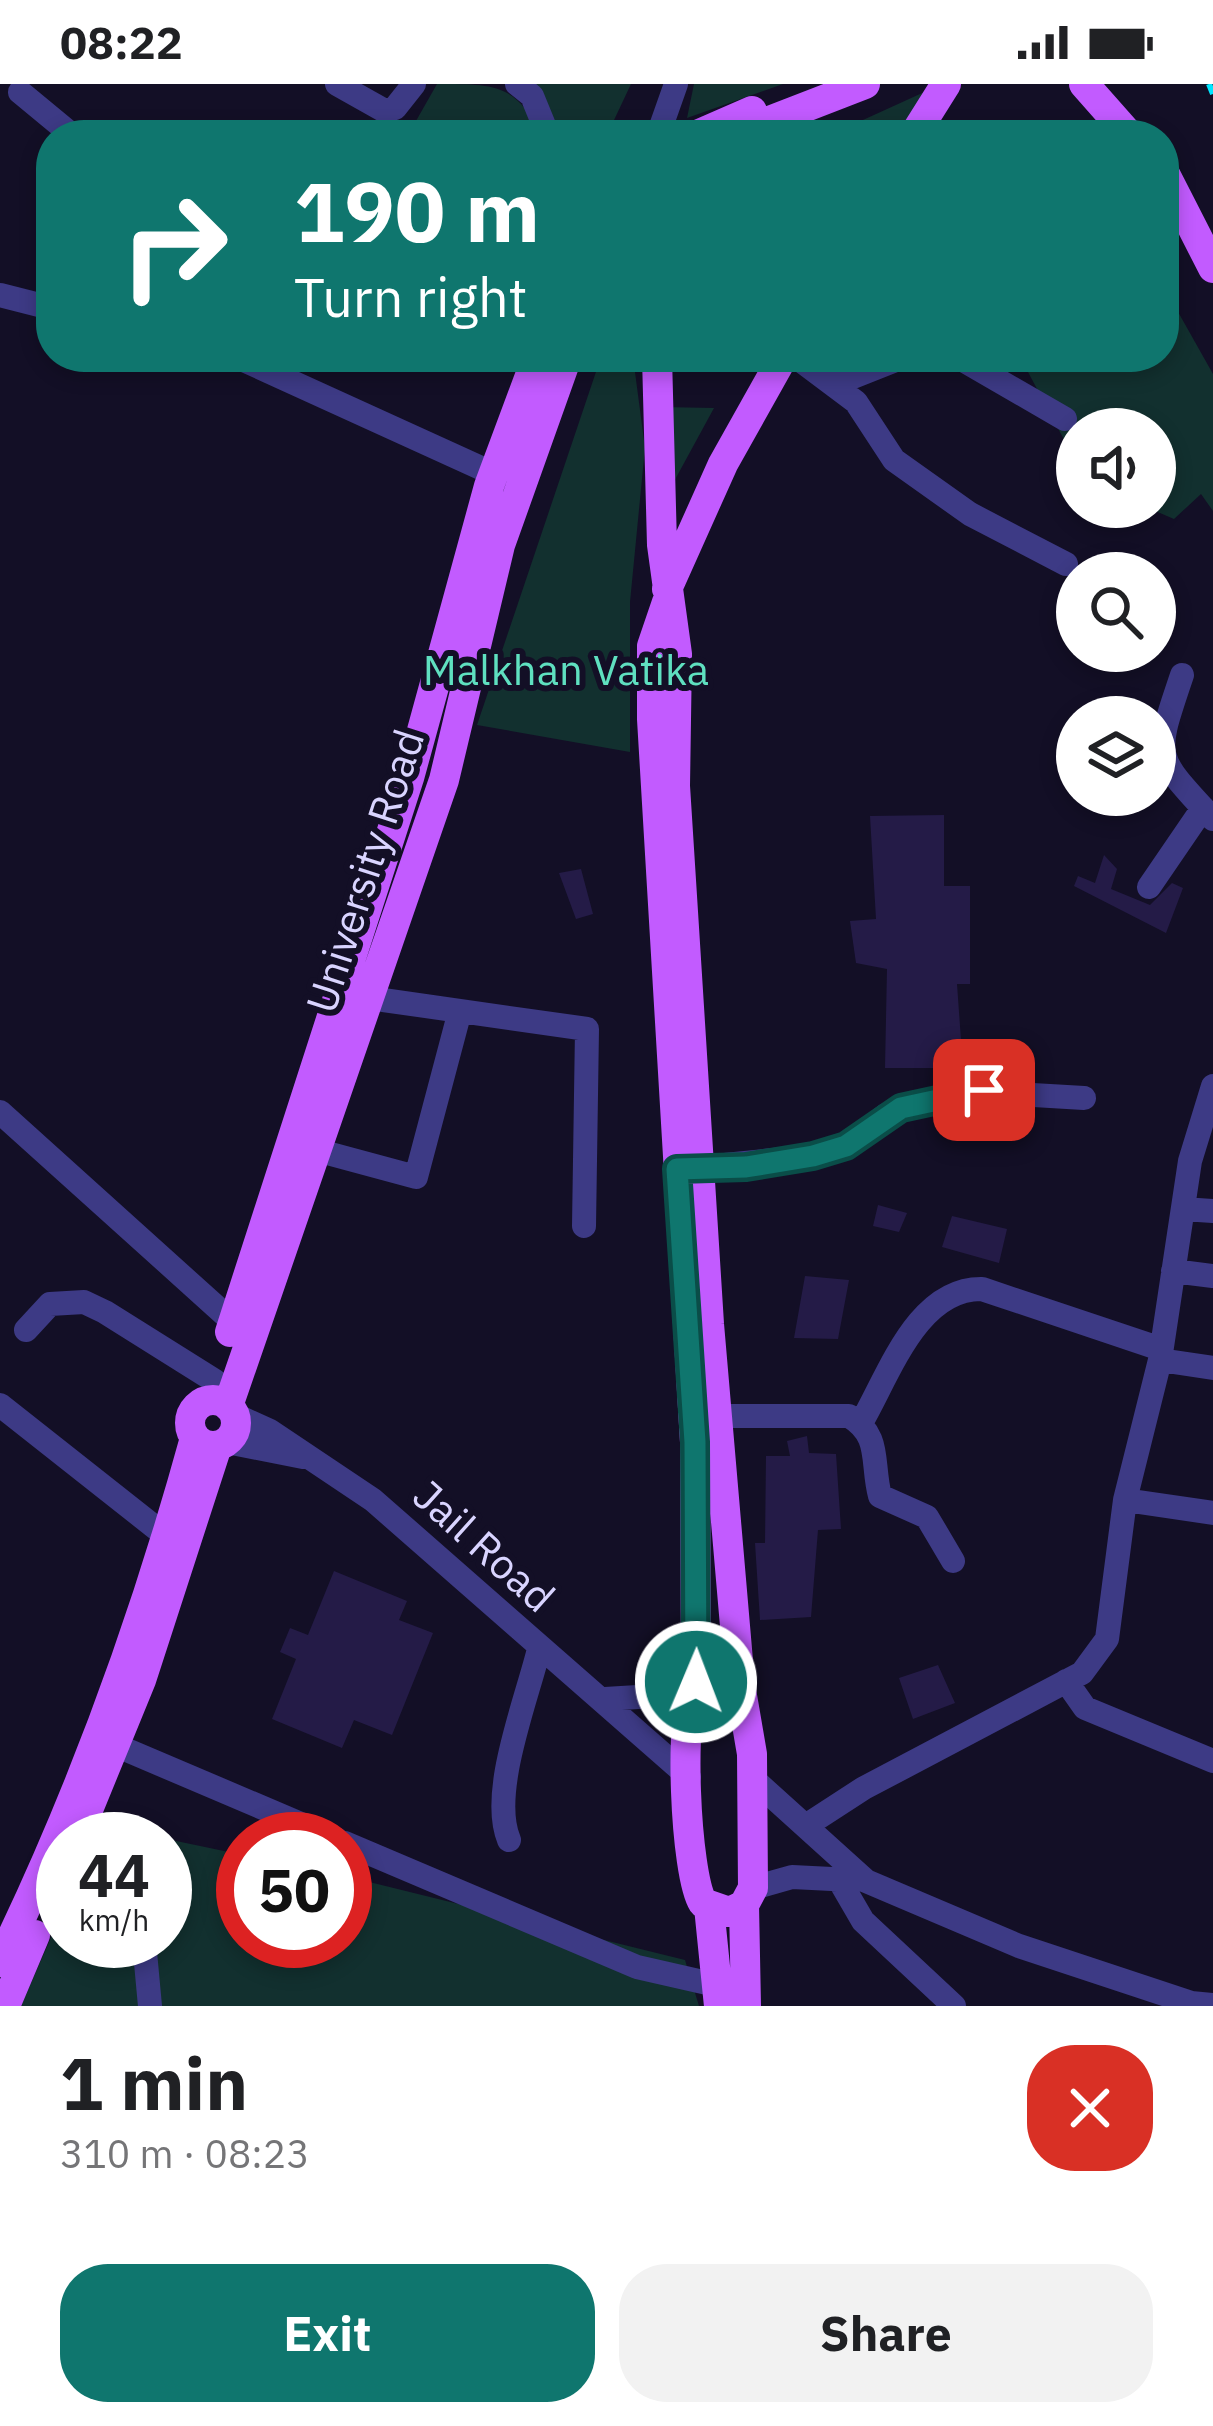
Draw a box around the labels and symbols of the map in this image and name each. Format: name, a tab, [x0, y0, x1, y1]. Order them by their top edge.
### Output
park label: Malkhan Vatika	[423, 642, 709, 697]
street label: University Road	[293, 722, 436, 1020]
pin	[933, 1039, 1035, 1141]
street label: Jail Road	[402, 1468, 567, 1624]
position arrow	[633, 1619, 759, 1745]
speed limit sign: 50	[216, 1812, 372, 1968]

